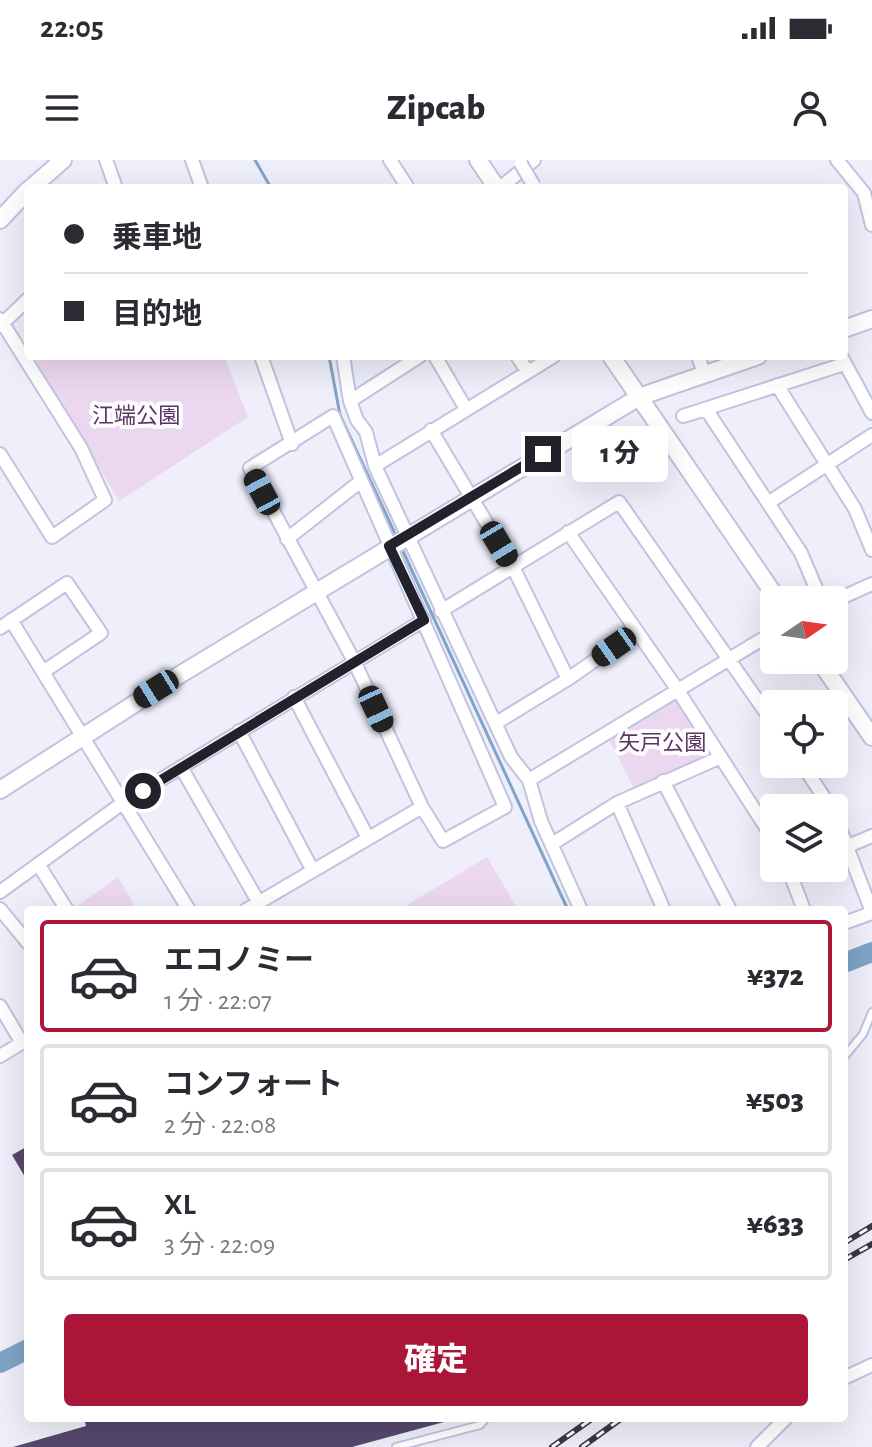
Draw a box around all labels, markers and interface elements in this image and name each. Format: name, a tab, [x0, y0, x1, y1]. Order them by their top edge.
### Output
text: 22:05	[40, 13, 104, 43]
icon: menu	[40, 86, 84, 130]
icon: person	[788, 86, 832, 130]
text: Zipcab	[387, 90, 485, 126]
text: 乗車地	[112, 223, 202, 253]
text: 目的地	[112, 300, 202, 330]
park label: 江端公園	[92, 404, 180, 427]
callout: 1 分	[571, 426, 667, 482]
route end	[525, 436, 561, 472]
text: 1 分	[600, 441, 640, 467]
car	[240, 465, 284, 519]
car	[476, 517, 522, 571]
north arrow	[760, 586, 848, 674]
map controls	[760, 586, 848, 882]
car	[587, 623, 641, 671]
car	[129, 666, 183, 712]
car	[355, 682, 397, 736]
button: locate	[760, 690, 848, 778]
park label: 矢戸公園	[618, 731, 706, 754]
route start	[125, 773, 161, 809]
button: layers	[760, 794, 848, 882]
icon: car	[68, 940, 140, 1012]
text: エコノミー	[164, 946, 314, 976]
text: ¥372	[747, 961, 804, 991]
text: 1 分 · 22:07	[164, 988, 272, 1014]
icon: car	[68, 1064, 140, 1136]
text: コンフォート	[164, 1070, 343, 1100]
text: ¥503	[746, 1085, 804, 1115]
text: 2 分 · 22:08	[164, 1112, 276, 1138]
icon: car	[68, 1188, 140, 1260]
text: XL	[164, 1190, 196, 1220]
text: ¥633	[746, 1209, 804, 1239]
text: 3 分 · 22:09	[164, 1232, 275, 1258]
button: 確定	[64, 1314, 808, 1406]

